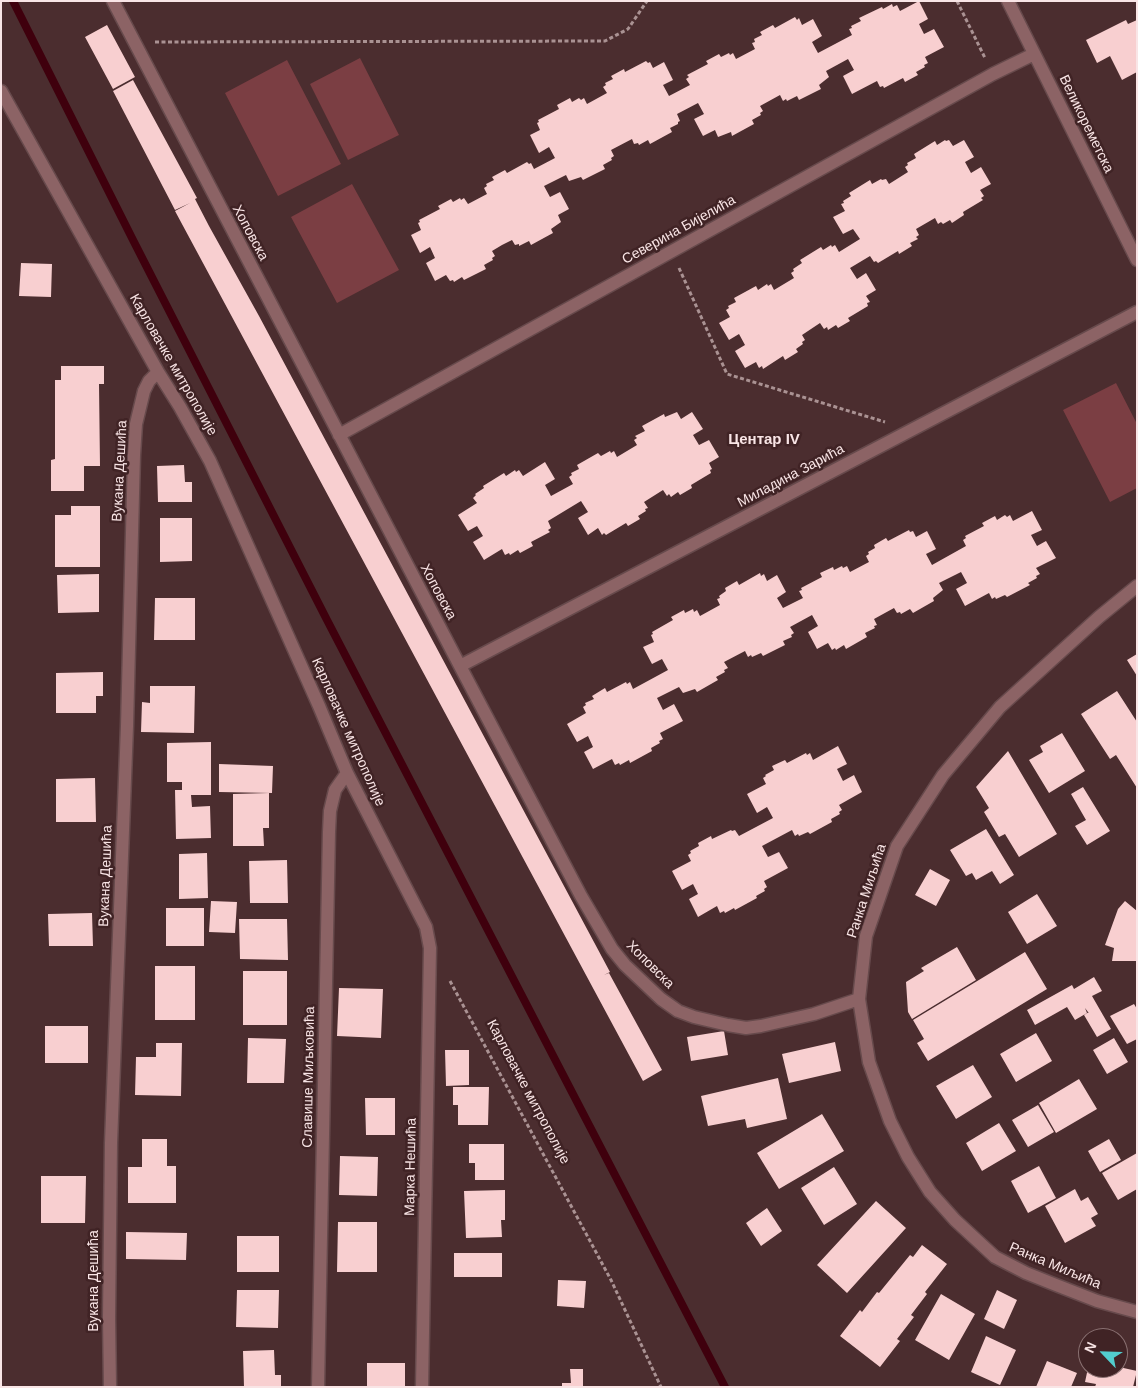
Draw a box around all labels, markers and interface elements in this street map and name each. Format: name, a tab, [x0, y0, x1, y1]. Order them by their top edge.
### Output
street label: Великореметска	[1055, 72, 1117, 176]
street label: Северина Бијелића	[619, 192, 739, 268]
street label: Хоповска	[228, 202, 272, 264]
street label: Карловачке митрополије	[126, 291, 220, 439]
street label: Вукана Дешића	[109, 420, 131, 522]
district label: Центар IV	[728, 431, 800, 449]
street label: Миладина Зарића	[735, 441, 847, 511]
street label: Хоповска	[416, 561, 460, 623]
street label: Карловачке митрополије	[308, 655, 388, 809]
street label: Вукана Дешића	[96, 825, 116, 927]
street label: Ранка Миљића	[844, 842, 890, 940]
street label: Хоповска	[623, 938, 677, 992]
street label: Славише Миљковића	[299, 1006, 319, 1148]
street label: Карловачке митрополије	[483, 1017, 573, 1167]
street label: Марка Нешића	[402, 1118, 420, 1216]
street label: Вукана Дешића	[86, 1230, 102, 1332]
street label: Ранка Миљића	[1007, 1239, 1103, 1293]
north arrow	[1078, 1328, 1128, 1378]
text: N	[1081, 1339, 1100, 1355]

